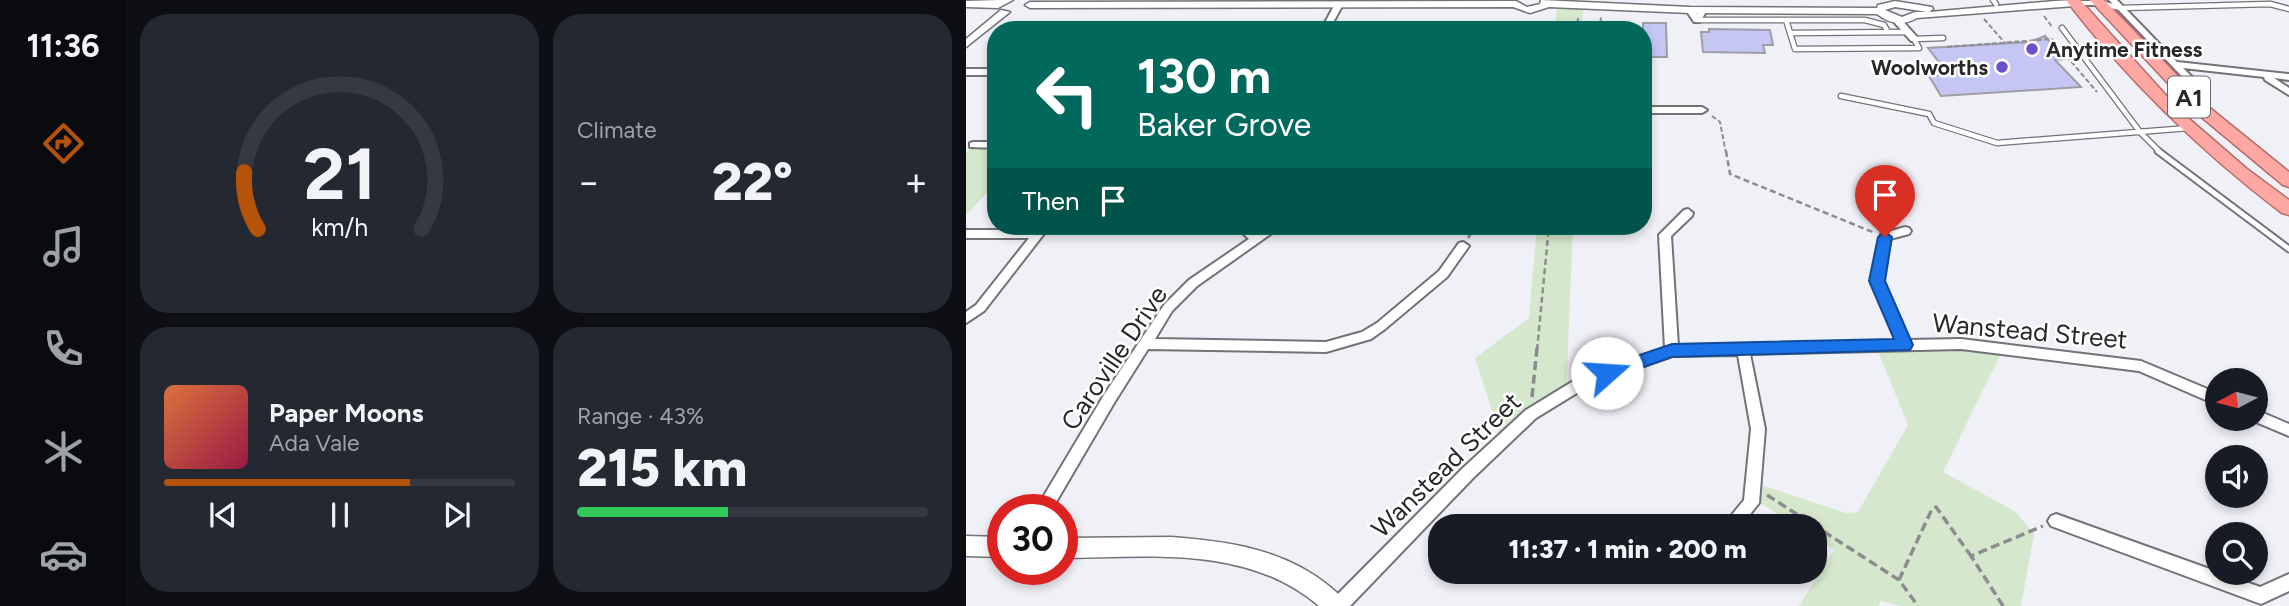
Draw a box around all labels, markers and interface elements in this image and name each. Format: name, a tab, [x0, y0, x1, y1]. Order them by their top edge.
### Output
text: 11:36	[27, 27, 100, 65]
place label: Anytime Fitness	[2046, 37, 2203, 62]
marker: Anytime Fitness	[2024, 41, 2040, 57]
text: 130 m	[1137, 46, 1271, 105]
icon: left	[1022, 49, 1113, 140]
place label: Woolworths	[1871, 55, 1988, 80]
marker: Woolworths	[1994, 59, 2010, 75]
road number: A1	[2168, 76, 2210, 118]
text: Baker Grove	[1137, 106, 1311, 144]
text: Climate	[577, 116, 656, 144]
icon: directions	[39, 119, 88, 168]
text: 21	[303, 131, 376, 218]
text: 22°	[712, 151, 793, 213]
text: −	[577, 159, 601, 205]
text: +	[904, 159, 928, 205]
pin	[1855, 165, 1915, 237]
icon: arrive	[1866, 176, 1904, 214]
icon: arrive	[1094, 182, 1132, 220]
text: Then	[1022, 185, 1080, 217]
text: km/h	[311, 212, 368, 242]
icon: music	[39, 222, 88, 271]
street label: Caroville Drive	[1054, 280, 1174, 436]
street label: Wanstead Street	[1931, 307, 2129, 355]
icon: phone	[39, 324, 88, 373]
position arrow	[1570, 336, 1644, 410]
north arrow	[2205, 368, 2268, 430]
map controls	[2205, 368, 2268, 585]
street label: Wanstead Street	[1365, 385, 1528, 544]
text: Paper Moons	[269, 397, 424, 429]
text: Range · 43%	[577, 402, 704, 430]
icon: climate	[39, 427, 88, 476]
text: Ada Vale	[269, 429, 360, 457]
text: 215 km	[577, 437, 747, 499]
button: sound	[2205, 445, 2268, 508]
speed limit sign: 30	[987, 494, 1078, 585]
icon: previous	[204, 496, 242, 534]
icon: pause	[321, 496, 359, 534]
icon: next	[438, 496, 476, 534]
button: search	[2205, 522, 2268, 585]
icon: car	[39, 530, 88, 579]
text: 11:37 · 1 min · 200 m	[1508, 533, 1747, 565]

